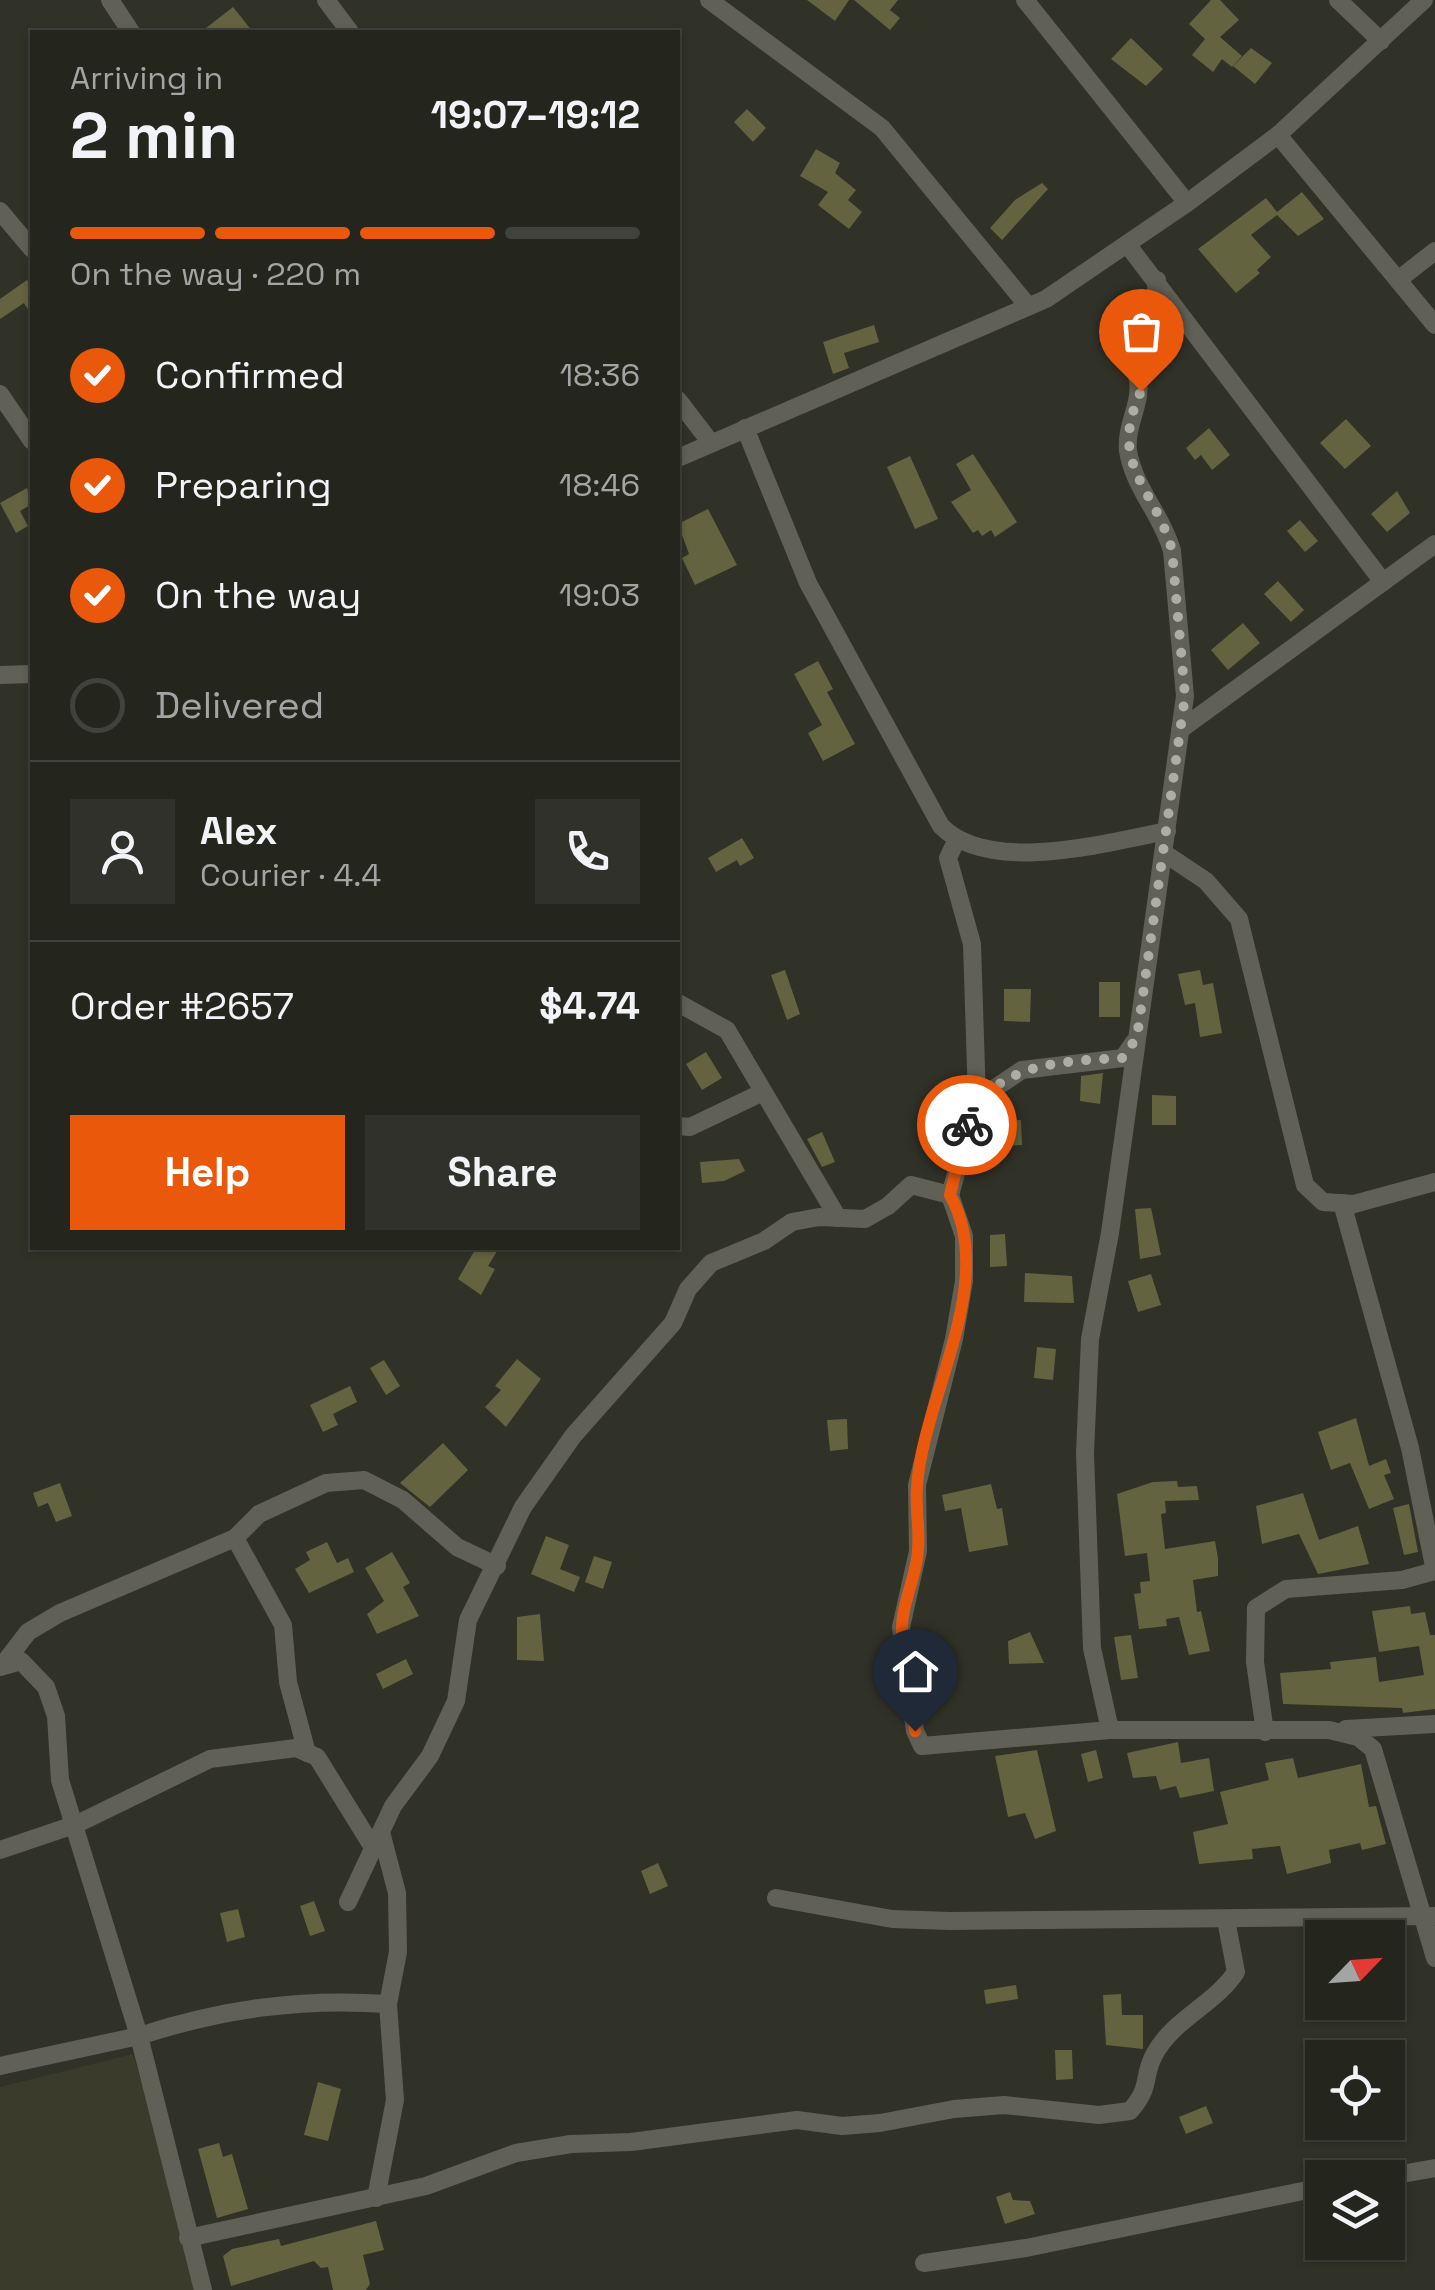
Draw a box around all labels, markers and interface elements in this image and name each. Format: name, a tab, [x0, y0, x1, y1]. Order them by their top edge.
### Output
text: Arriving in	[70, 58, 223, 98]
text: 19:07–19:12	[431, 91, 640, 139]
text: 2 min	[70, 94, 238, 177]
text: On the way · 220 m	[70, 254, 361, 294]
pin	[1099, 289, 1184, 392]
icon: bag	[1114, 304, 1169, 359]
icon: check	[70, 348, 125, 403]
text: Confirmed	[155, 351, 345, 399]
text: 18:36	[560, 355, 640, 395]
icon: check	[70, 458, 125, 513]
text: Preparing	[155, 461, 332, 509]
text: 18:46	[559, 465, 640, 505]
icon: check	[70, 568, 125, 623]
text: On the way	[155, 571, 361, 619]
text: 19:03	[559, 575, 640, 615]
text: Delivered	[155, 681, 324, 729]
button: person	[70, 799, 175, 904]
button: phone	[535, 799, 640, 904]
text: Alex	[200, 807, 277, 855]
text: Courier · 4.4	[200, 855, 381, 895]
text: Order #2657	[70, 982, 294, 1030]
text: $4.74	[539, 982, 640, 1030]
courier	[917, 1075, 1017, 1175]
icon: bike	[940, 1098, 995, 1153]
button: Help	[70, 1115, 345, 1230]
button: Share	[365, 1115, 640, 1230]
pin	[873, 1629, 958, 1732]
icon: home	[888, 1644, 943, 1699]
north arrow	[1305, 1920, 1405, 2020]
map controls	[1305, 1920, 1405, 2260]
button: locate	[1305, 2040, 1405, 2140]
button: layers	[1305, 2160, 1405, 2260]

